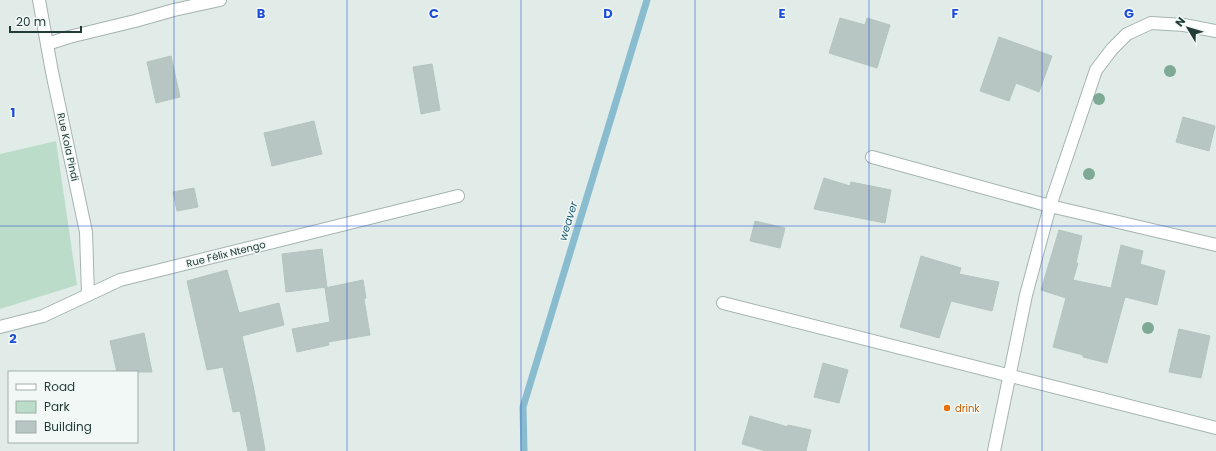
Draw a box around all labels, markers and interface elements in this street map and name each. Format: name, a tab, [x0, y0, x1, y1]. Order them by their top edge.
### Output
text: B	[257, 4, 266, 23]
text: C	[429, 4, 439, 23]
text: D	[603, 4, 613, 23]
text: E	[778, 4, 786, 23]
text: F	[951, 4, 959, 23]
text: G	[1124, 4, 1134, 23]
scale bar	[10, 8, 81, 34]
north arrow	[1168, 8, 1208, 48]
text: 20 m	[16, 13, 46, 30]
text: N	[1171, 14, 1189, 30]
text: 1	[11, 103, 15, 122]
street label: Rue Kola Pindi	[53, 111, 83, 183]
water label: weaver	[554, 199, 582, 243]
street label: Rue Félix Ntengo	[185, 237, 267, 271]
text: 2	[9, 329, 17, 348]
legend	[8, 371, 138, 443]
text: Road	[44, 378, 75, 395]
text: Park	[44, 398, 71, 415]
place label: drink	[955, 401, 980, 416]
marker: drink	[942, 403, 952, 413]
text: Building	[44, 418, 92, 435]

